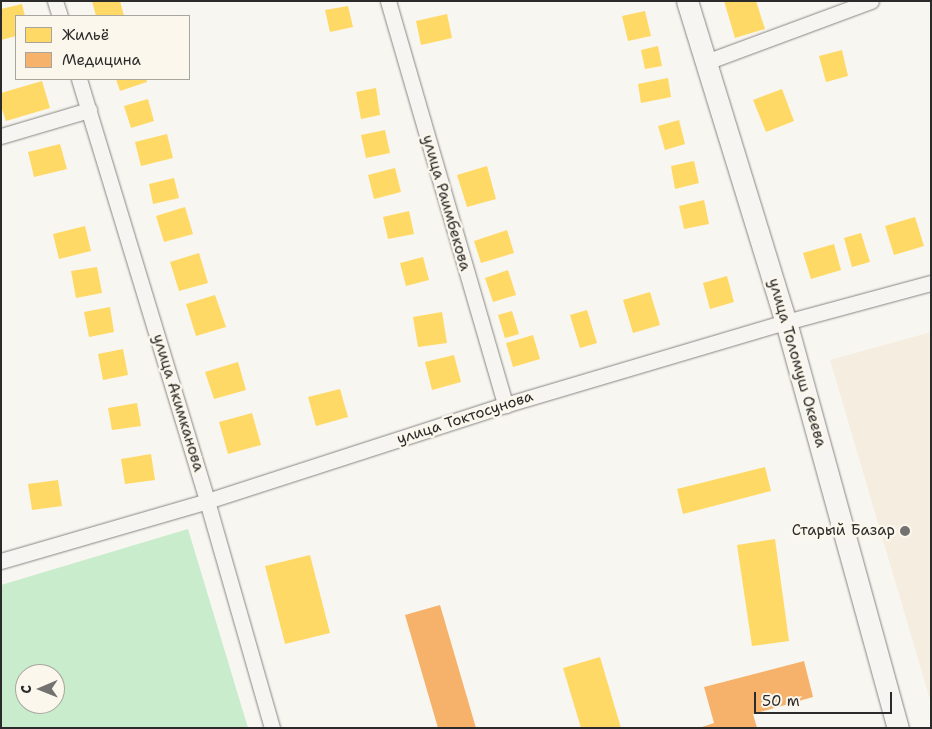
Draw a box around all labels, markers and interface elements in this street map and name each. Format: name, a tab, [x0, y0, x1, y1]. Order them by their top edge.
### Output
legend	[15, 15, 190, 80]
text: Жильё	[62, 25, 109, 45]
text: Медицина	[62, 50, 141, 70]
street label: улица Раимбекова	[418, 133, 474, 273]
street label: улица Толомуш Океева	[764, 276, 830, 450]
street label: улица Акимканова	[149, 332, 207, 474]
street label: улица Токтосунова	[395, 387, 535, 449]
place label: Старый Базар	[792, 522, 895, 540]
marker: Старый Базар	[899, 525, 911, 537]
north arrow	[15, 664, 65, 714]
scale bar	[757, 682, 894, 714]
text: С	[17, 685, 35, 694]
text: 50 m	[762, 691, 800, 711]

